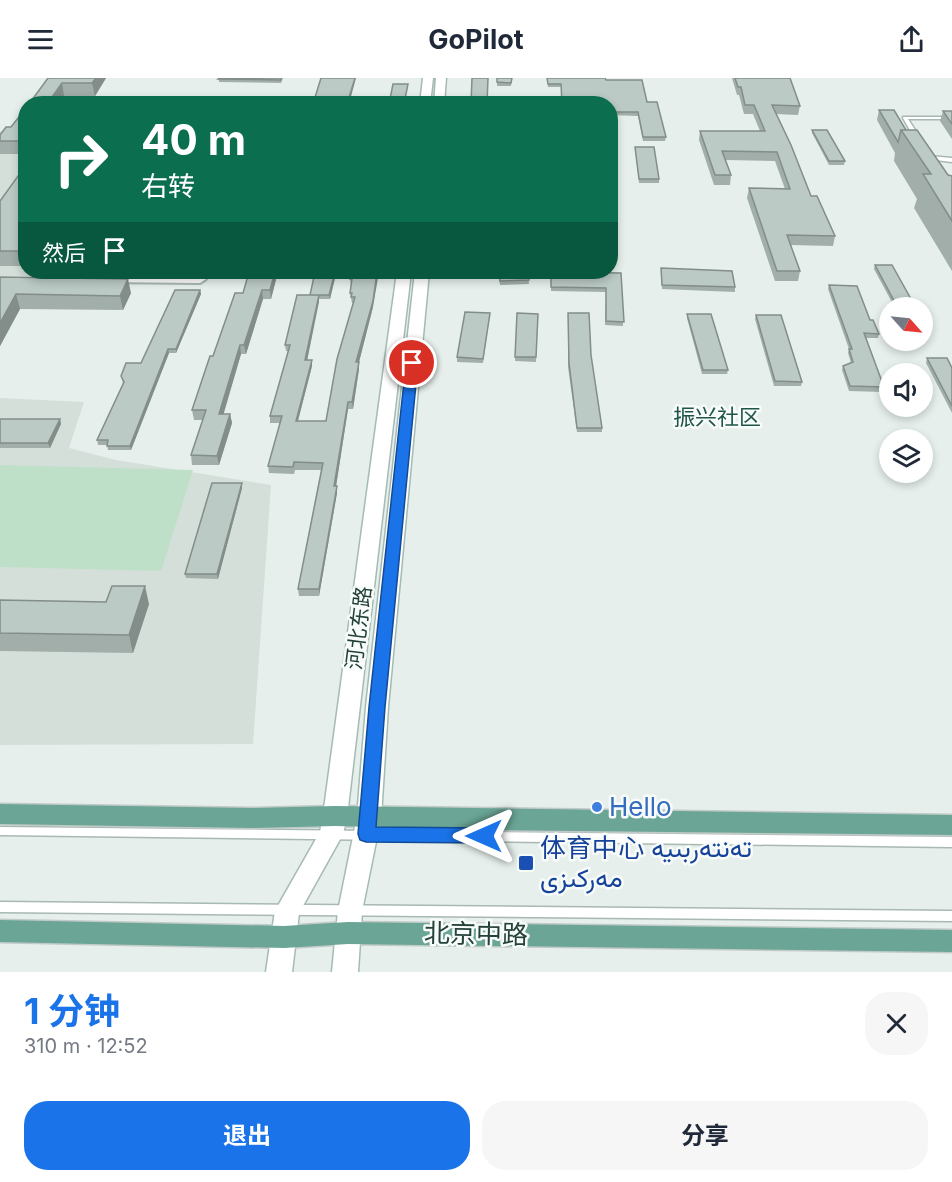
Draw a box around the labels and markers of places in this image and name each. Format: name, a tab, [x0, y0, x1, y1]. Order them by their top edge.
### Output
pin	[386, 337, 437, 388]
place label: Hello	[609, 791, 672, 822]
marker: Hello	[590, 800, 604, 814]
place label: 体育中心 تەنتەربىيە مەركىزى	[540, 832, 752, 894]
marker: 体育中心 تەنتەربىيە مەركىزى	[517, 854, 535, 872]

